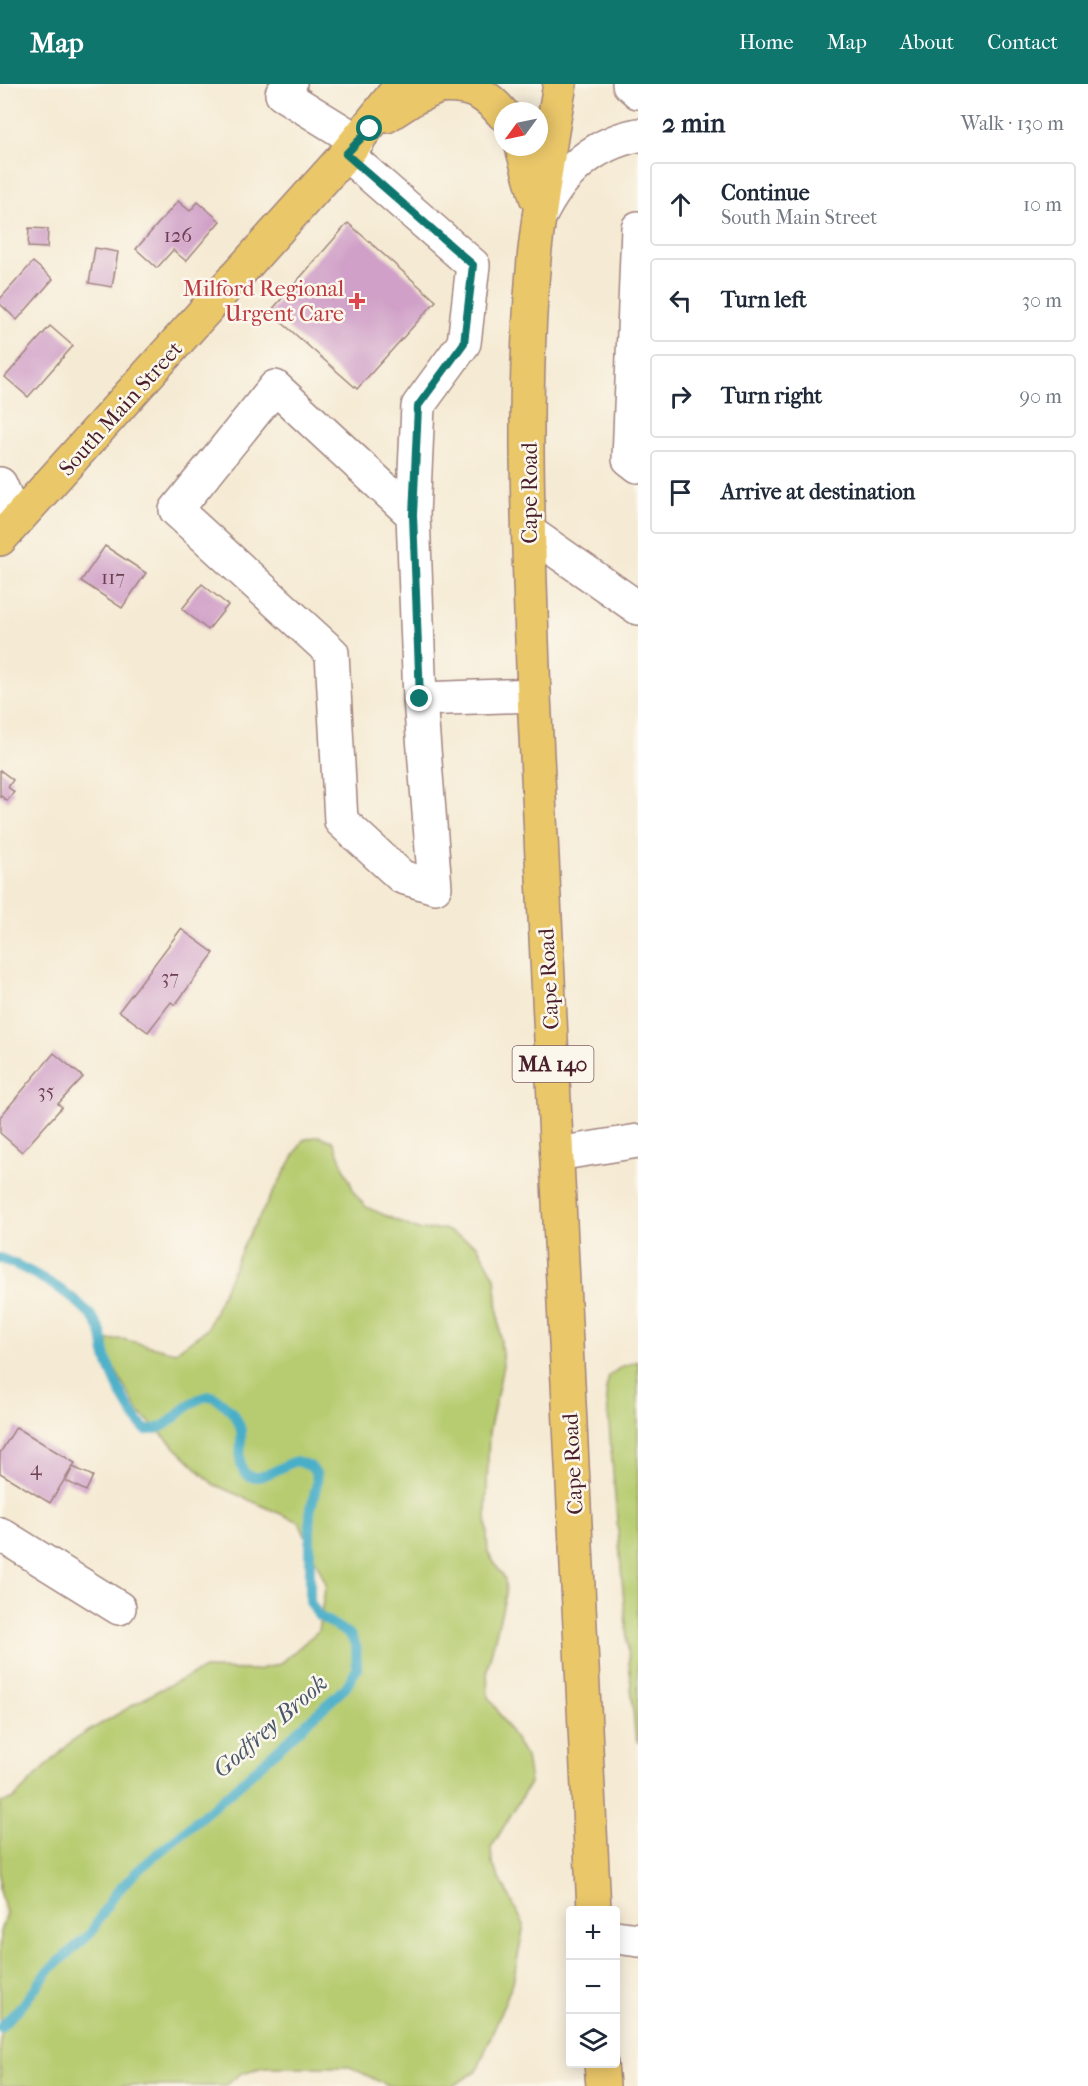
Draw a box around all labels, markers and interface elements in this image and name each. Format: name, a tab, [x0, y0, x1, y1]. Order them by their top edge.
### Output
text: Map	[30, 26, 84, 59]
text: Home	[739, 30, 794, 54]
text: Map	[827, 30, 867, 54]
text: About	[900, 30, 954, 54]
text: Contact	[987, 30, 1058, 54]
north arrow	[494, 102, 548, 156]
text: 2 min	[662, 108, 725, 139]
text: Walk · 130 m	[961, 112, 1064, 135]
route start	[356, 115, 382, 141]
text: Continue	[721, 180, 810, 206]
icon: ahead	[664, 188, 697, 221]
text: 10 m	[1023, 193, 1062, 216]
text: South Main Street	[721, 206, 877, 229]
house number: 126	[164, 224, 192, 247]
place label: Milford Regional Urgent Care	[183, 276, 344, 327]
icon: left	[664, 284, 697, 317]
text: Turn left	[721, 287, 807, 313]
text: 30 m	[1022, 289, 1062, 312]
marker: Milford Regional Urgent Care	[348, 292, 366, 310]
street label: South Main Street	[54, 336, 188, 481]
icon: right	[664, 380, 697, 413]
text: Turn right	[721, 383, 822, 409]
text: 90 m	[1020, 385, 1062, 408]
street label: Cape Road	[517, 441, 543, 544]
icon: arrive	[664, 476, 697, 509]
text: Arrive at destination	[721, 479, 915, 505]
house number: 117	[101, 566, 125, 589]
route end	[406, 685, 432, 711]
street label: Cape Road	[533, 927, 565, 1030]
house number: 37	[161, 966, 179, 989]
road number: MA 140	[512, 1046, 594, 1082]
house number: 35	[38, 1080, 54, 1103]
street label: Cape Road	[557, 1412, 589, 1515]
house number: 4	[30, 1457, 43, 1480]
water label: Godfrey Brook	[207, 1669, 333, 1783]
map controls	[566, 1906, 620, 2068]
button: +	[566, 1906, 620, 1960]
button: −	[566, 1960, 620, 2014]
button: layers	[566, 2014, 620, 2068]

